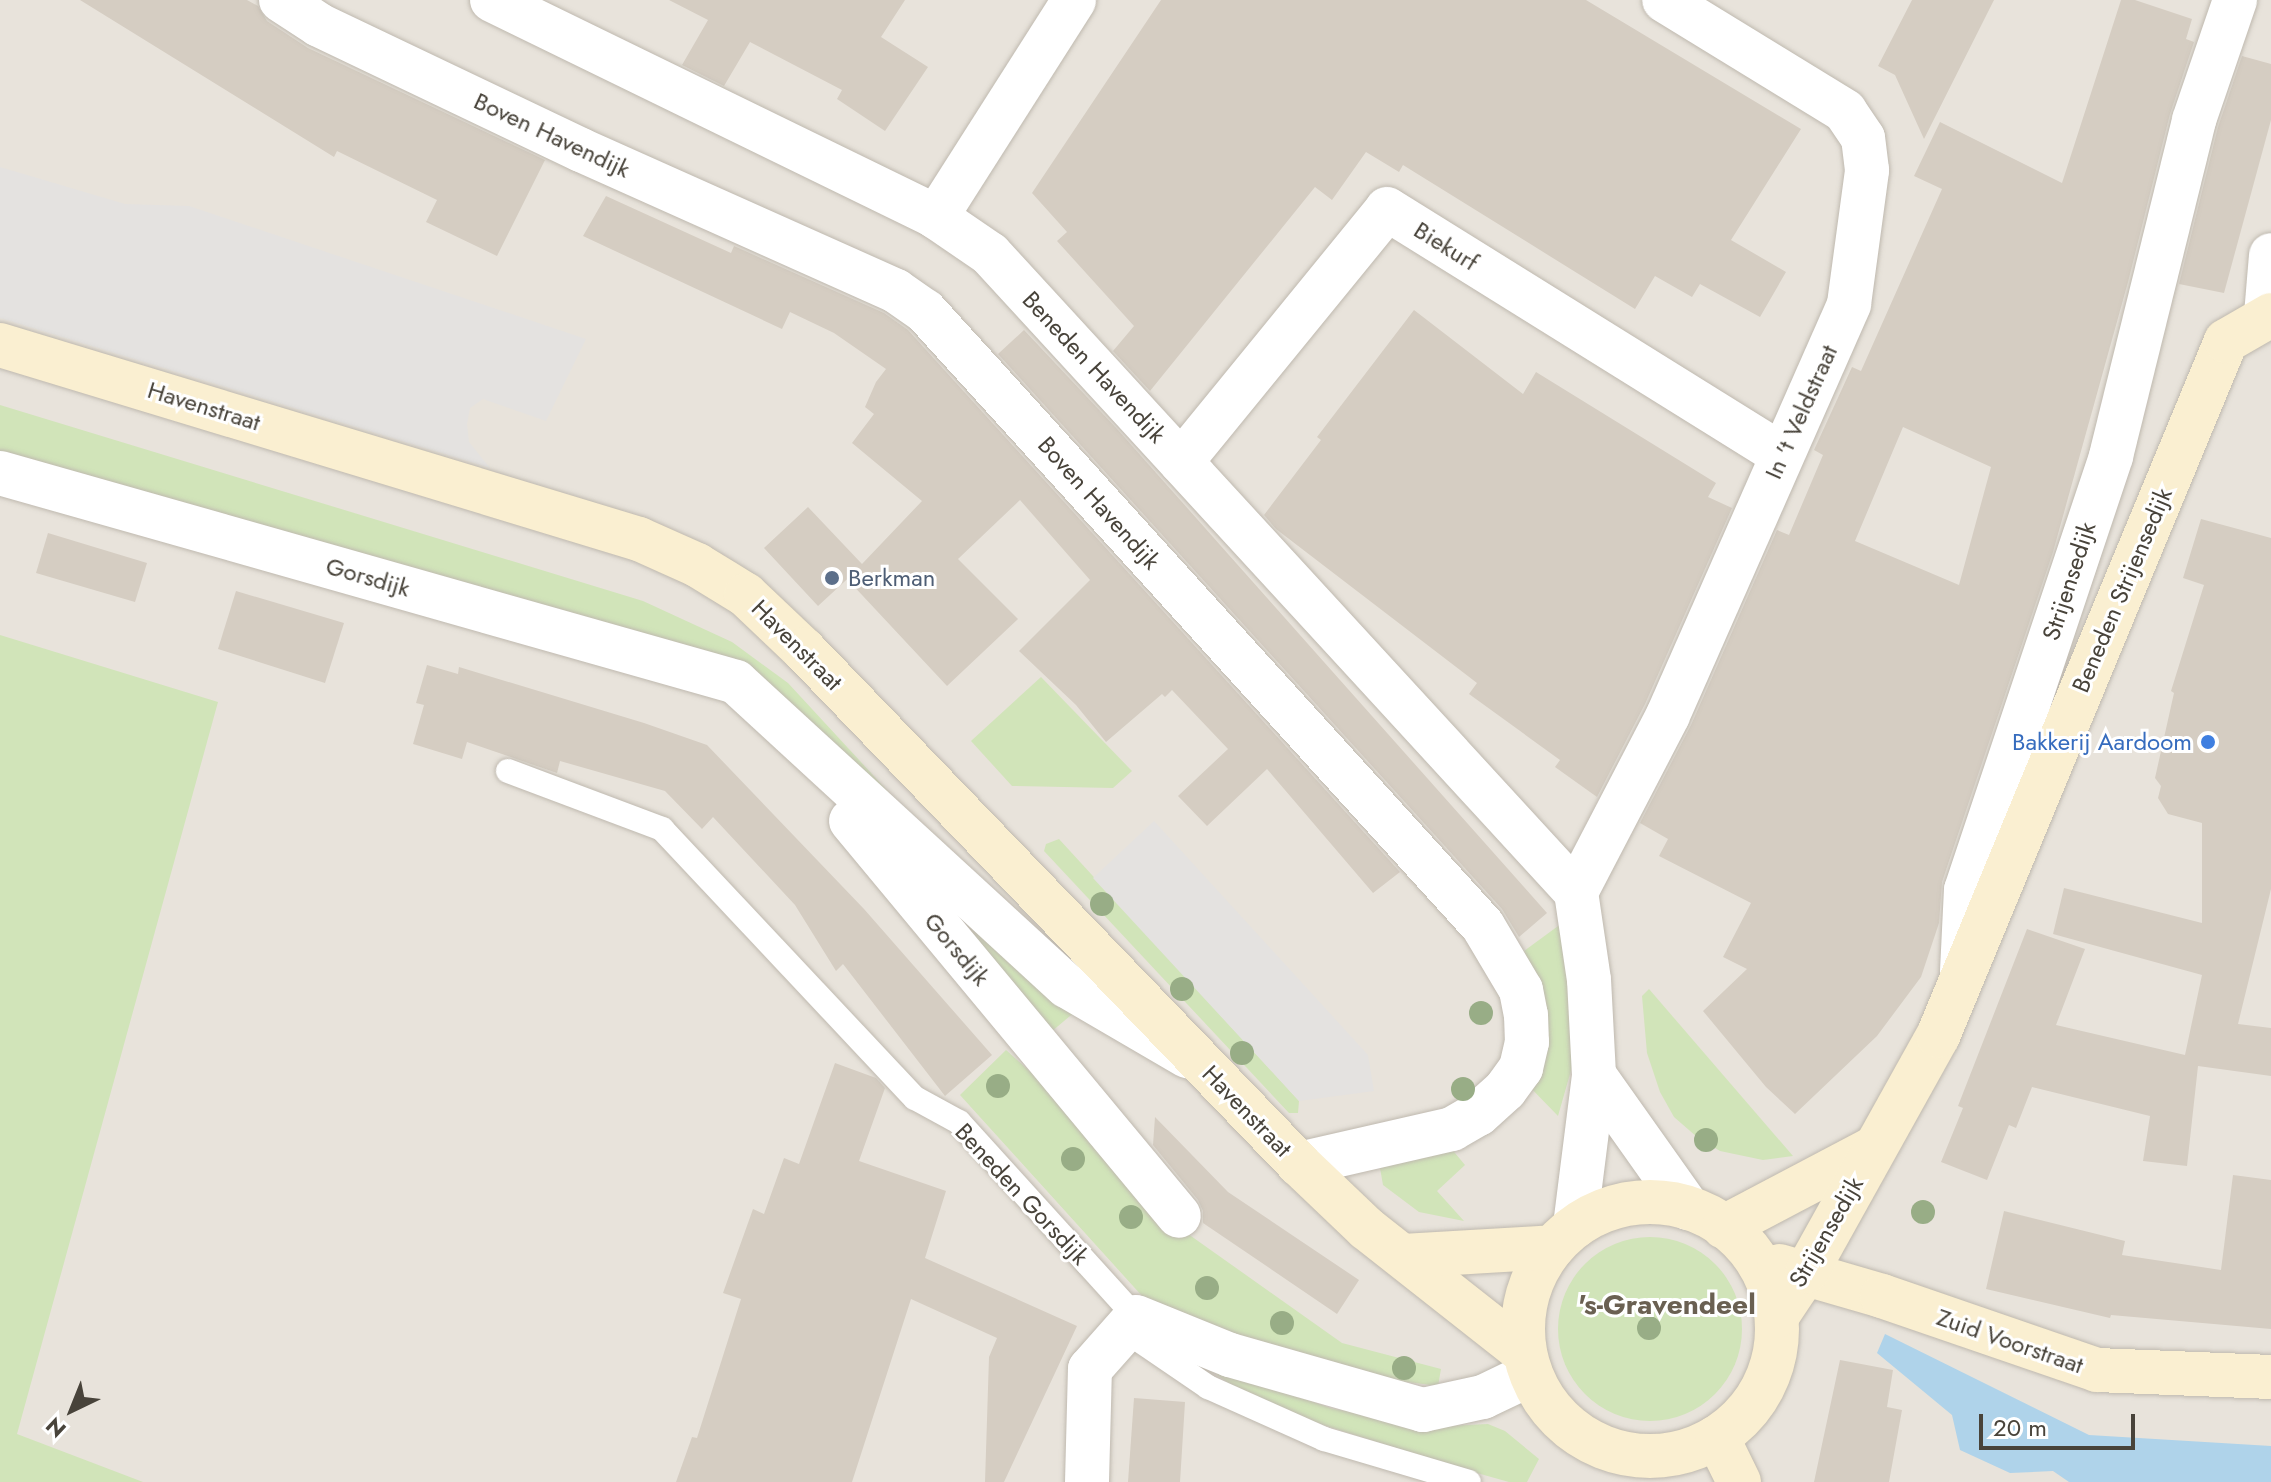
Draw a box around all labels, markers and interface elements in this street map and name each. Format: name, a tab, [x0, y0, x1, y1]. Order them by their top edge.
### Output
street label: Boven Havendijk	[469, 86, 635, 184]
street label: Biekurf	[1409, 215, 1483, 277]
street label: Beneden Havendijk	[1016, 285, 1172, 449]
street label: In 't Veldstraat	[1759, 341, 1843, 483]
street label: Havenstraat	[144, 375, 264, 437]
street label: Boven Havendijk	[1032, 431, 1166, 575]
street label: Beneden Strijensedijk	[2066, 483, 2178, 697]
street label: Strijensedijk	[2036, 518, 2102, 644]
street label: Gorsdijk	[323, 551, 413, 603]
place label: Berkman	[848, 564, 935, 592]
marker: Berkman	[823, 569, 841, 587]
street label: Havenstraat	[746, 594, 848, 696]
place label: Bakkerij Aardoom	[2012, 728, 2192, 756]
marker: Bakkerij Aardoom	[2199, 733, 2217, 751]
street label: Gorsdijk	[918, 907, 996, 991]
street label: Havenstraat	[1196, 1059, 1298, 1163]
street label: Beneden Gorsdijk	[949, 1117, 1095, 1271]
street label: Strijensedijk	[1783, 1172, 1869, 1292]
district label: 's-Gravendeel	[1578, 1288, 1756, 1322]
street label: Zuid Voorstraat	[1933, 1302, 2087, 1380]
north arrow	[32, 1370, 112, 1450]
scale bar	[1983, 1398, 2139, 1448]
text: N	[38, 1410, 73, 1445]
text: 20 m	[1993, 1410, 2047, 1445]

